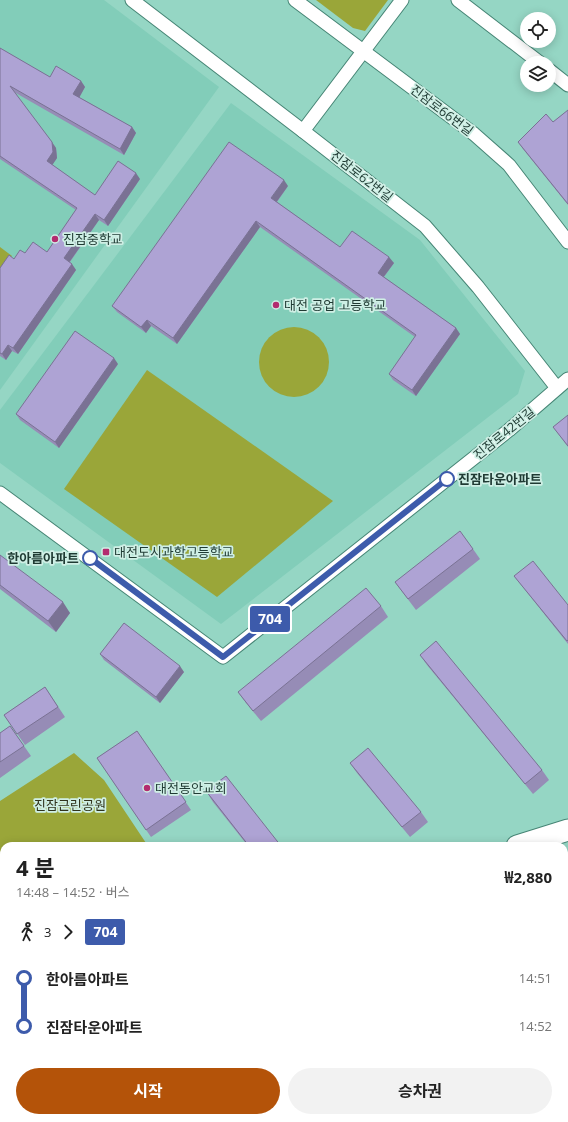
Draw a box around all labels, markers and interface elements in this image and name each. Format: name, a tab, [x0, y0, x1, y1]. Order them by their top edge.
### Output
map controls	[520, 12, 556, 92]
button: locate	[520, 12, 556, 48]
button: layers	[520, 56, 556, 92]
street label: 진잠로66번길	[407, 80, 477, 140]
street label: 진잠로62번길	[327, 146, 397, 206]
place label: 진잠중학교	[63, 230, 123, 248]
marker: 진잠중학교	[50, 234, 60, 244]
place label: 대전 공업 고등학교	[284, 296, 386, 314]
marker: 대전 공업 고등학교	[271, 300, 281, 310]
street label: 진잠로42번길	[469, 403, 539, 463]
place label: 진잠타운아파트	[458, 470, 542, 488]
marker: 진잠타운아파트	[439, 471, 455, 487]
place label: 대전도시과학고등학교	[114, 543, 234, 561]
marker: 대전도시과학고등학교	[101, 547, 111, 557]
place label: 한아름아파트	[7, 549, 79, 567]
marker: 한아름아파트	[82, 550, 98, 566]
line badge: 704	[247, 606, 293, 632]
text: 704	[258, 609, 282, 628]
place label: 대전동안교회	[155, 779, 227, 797]
marker: 대전동안교회	[142, 783, 152, 793]
park label: 진잠근린공원	[34, 796, 106, 814]
text: 4 분	[16, 852, 55, 882]
text: ₩2,880	[505, 867, 552, 887]
text: 14:48 – 14:52 · 버스	[16, 883, 130, 901]
icon: walk	[16, 921, 38, 943]
icon: forward	[57, 921, 79, 943]
text: 704	[93, 922, 117, 941]
text: 3	[44, 923, 51, 941]
text: 한아름아파트	[46, 969, 129, 989]
text: 14:51	[519, 969, 552, 987]
text: 진잠타운아파트	[46, 1017, 143, 1037]
text: 14:52	[519, 1017, 552, 1035]
button: 시작	[16, 1068, 280, 1114]
button: 승차권	[288, 1068, 552, 1114]

